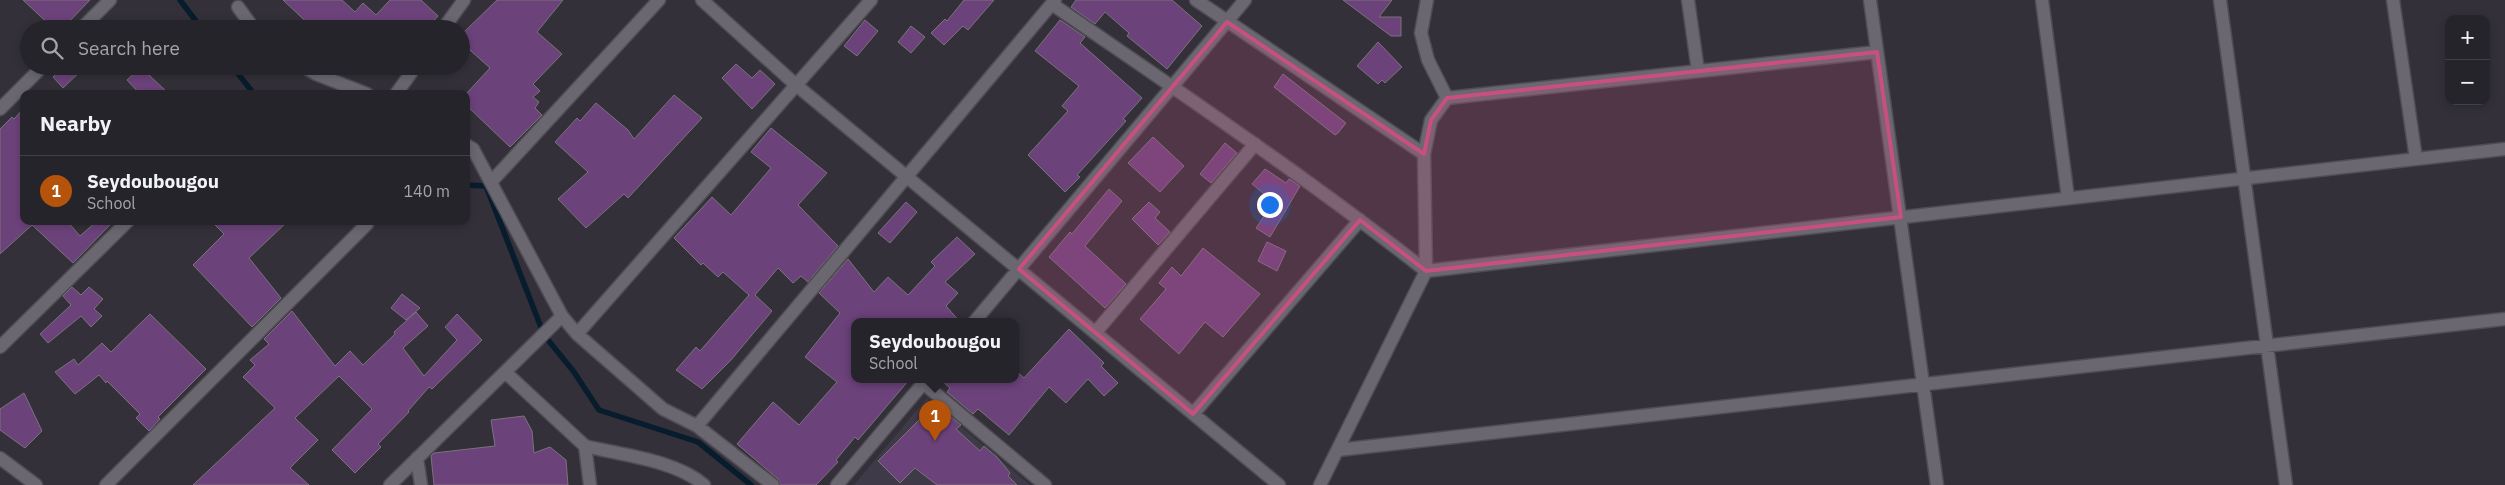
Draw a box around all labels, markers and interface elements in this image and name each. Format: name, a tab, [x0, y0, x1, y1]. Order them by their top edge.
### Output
map controls	[2445, 15, 2490, 105]
button: +	[2445, 15, 2490, 60]
search box	[20, 20, 470, 75]
icon: search	[38, 34, 66, 62]
text: Search here	[78, 36, 180, 60]
button: −	[2445, 60, 2490, 105]
text: Nearby	[40, 109, 111, 137]
text: Seydoubougou	[87, 169, 219, 193]
text: 1	[51, 181, 61, 201]
text: 140 m	[403, 181, 450, 201]
your location	[1257, 192, 1283, 218]
text: School	[87, 193, 136, 213]
popup	[851, 318, 1019, 383]
text: Seydoubougou	[869, 329, 1001, 353]
text: School	[869, 353, 918, 373]
pin: 1	[919, 400, 951, 441]

